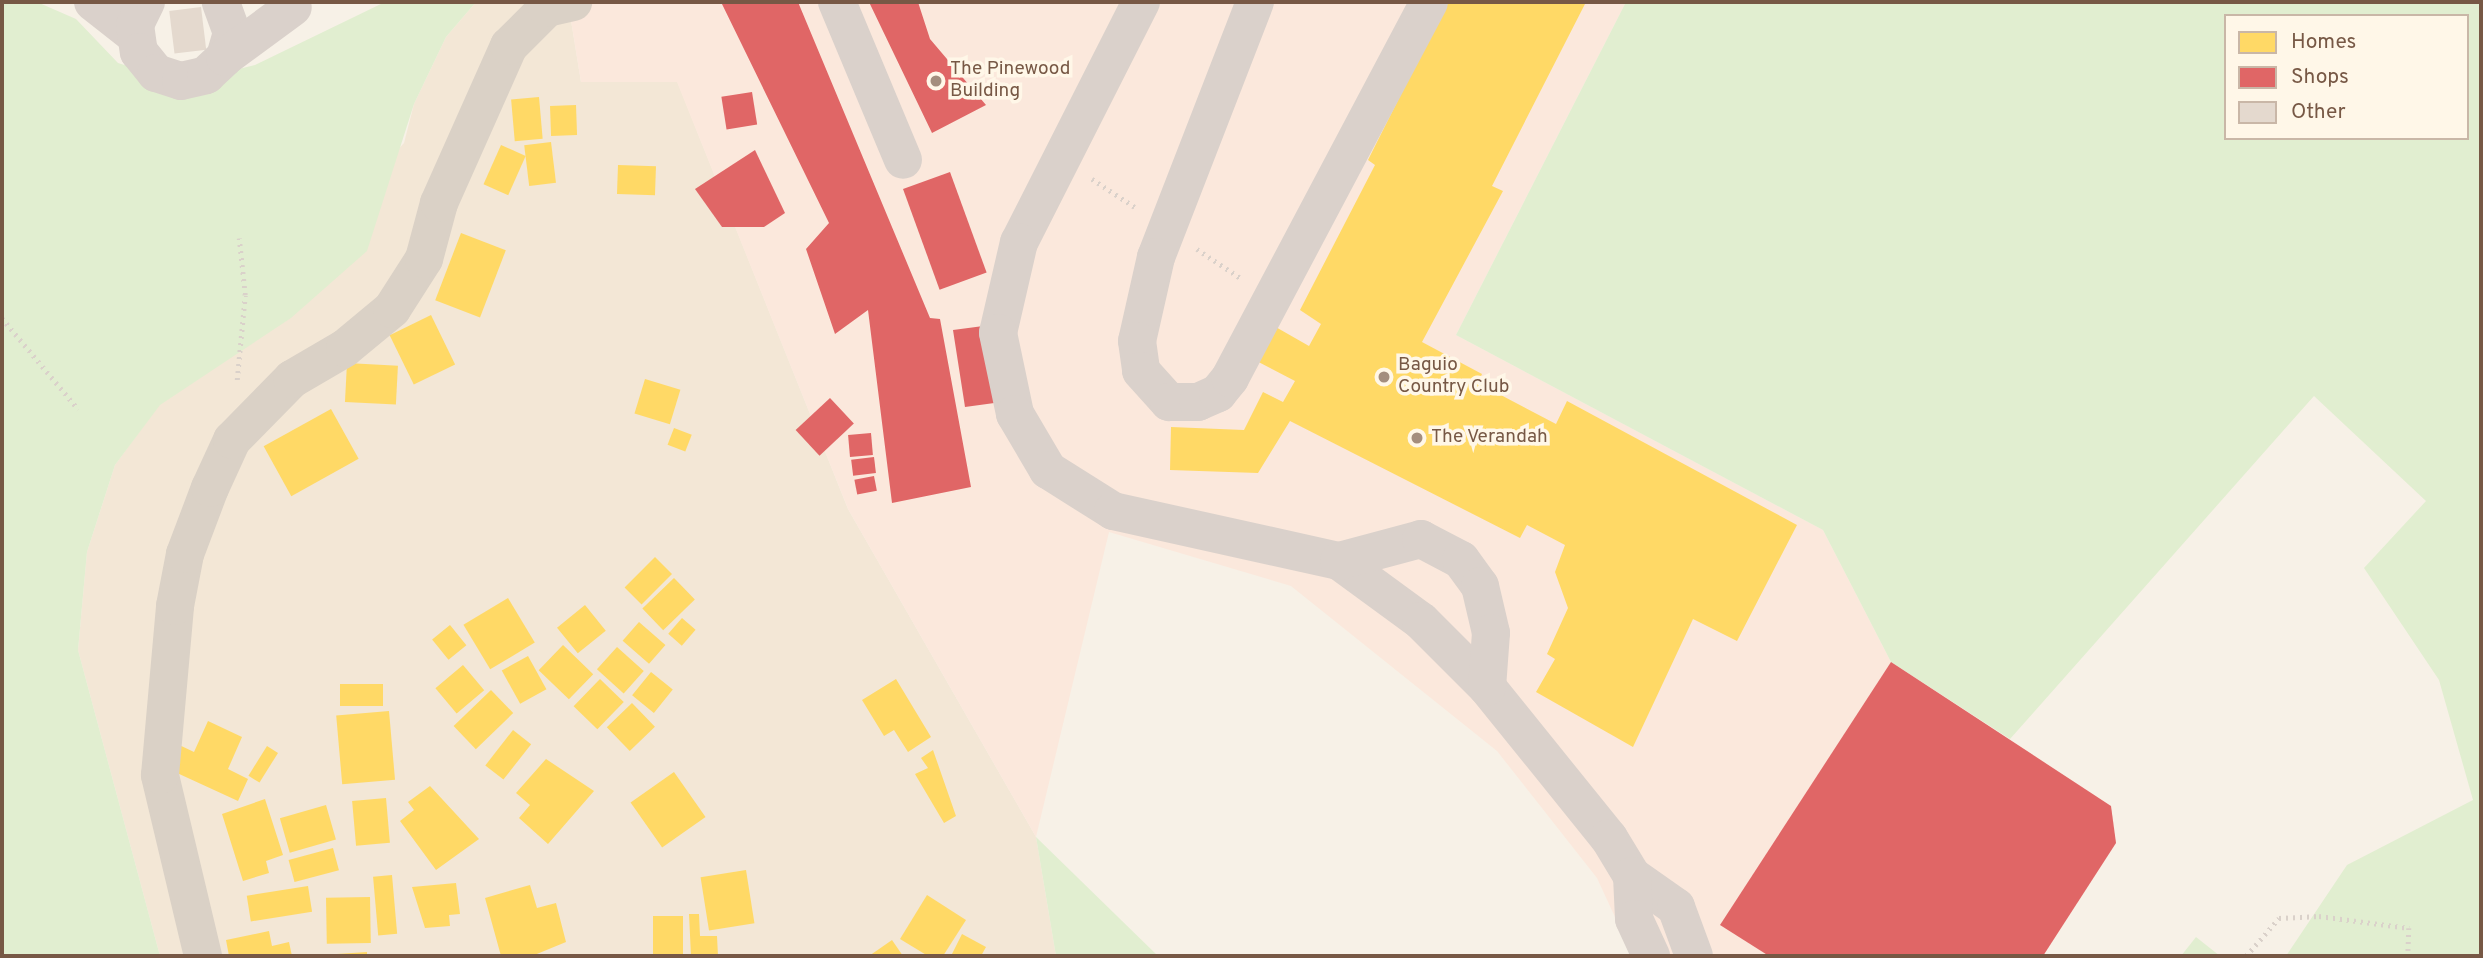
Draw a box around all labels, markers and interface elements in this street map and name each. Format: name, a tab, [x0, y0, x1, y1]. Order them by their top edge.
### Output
legend	[2224, 14, 2469, 140]
text: Homes	[2291, 29, 2356, 56]
place label: The Pinewood Building	[950, 59, 1070, 103]
text: Shops	[2291, 64, 2349, 91]
marker: The Pinewood Building	[928, 73, 944, 89]
text: Other	[2291, 99, 2346, 126]
place label: Baguio Country Club	[1398, 355, 1509, 399]
marker: Baguio Country Club	[1376, 369, 1392, 385]
place label: The Verandah	[1431, 427, 1548, 449]
marker: The Verandah	[1409, 430, 1425, 446]

